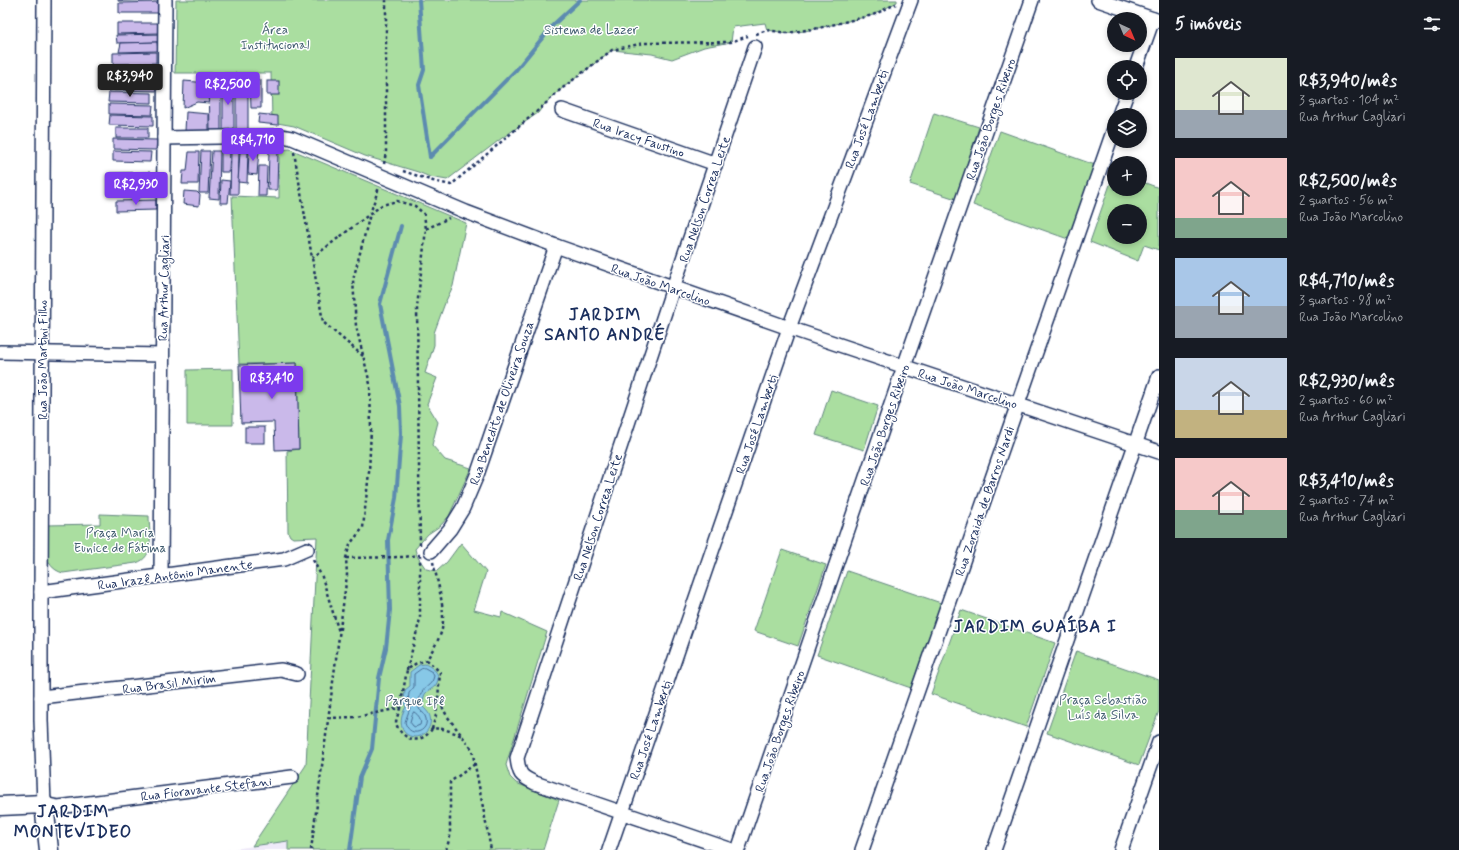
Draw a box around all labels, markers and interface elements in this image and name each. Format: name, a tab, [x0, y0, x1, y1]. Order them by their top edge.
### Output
north arrow	[1107, 12, 1147, 52]
map controls	[1107, 12, 1147, 244]
text: 5 imóveis	[1175, 13, 1242, 35]
icon: filters	[1421, 13, 1443, 35]
park label: Área Institucional	[241, 21, 310, 54]
park label: Sistema de Lazer	[544, 22, 639, 39]
street label: Rua João Borges Ribeiro	[963, 56, 1021, 183]
button: locate	[1107, 60, 1147, 100]
pin: R$3,940	[93, 64, 167, 98]
text: R$3,940	[107, 68, 153, 85]
street label: Rua José Lamberti	[842, 68, 893, 171]
text: R$3,940/mês	[1299, 70, 1397, 92]
pin: R$2,500	[191, 72, 265, 106]
icon: home	[1207, 74, 1255, 122]
text: R$2,500	[205, 76, 251, 93]
text: 3 quartos · 104 m²	[1299, 92, 1399, 109]
button: layers	[1107, 108, 1147, 148]
text: Rua Arthur Cagliari	[1299, 109, 1405, 126]
street label: Rua Iracy Faustino	[590, 115, 687, 162]
pin: R$4,710	[216, 128, 290, 162]
text: R$4,710	[231, 132, 275, 149]
street label: Rua Nelson Correa Leite	[676, 134, 735, 265]
button: +	[1107, 156, 1147, 196]
text: R$2,500/mês	[1299, 170, 1397, 192]
pin: R$2,930	[99, 172, 173, 206]
icon: home	[1207, 174, 1255, 222]
text: R$2,930	[114, 176, 158, 193]
text: 2 quartos · 56 m²	[1299, 192, 1394, 209]
button: −	[1107, 204, 1147, 244]
text: Rua João Marcolino	[1299, 209, 1403, 226]
street label: Rua Arthur Cagliari	[155, 235, 175, 341]
street label: Rua João Marcolino	[609, 260, 713, 311]
text: R$4,710/mês	[1299, 270, 1394, 292]
icon: home	[1207, 274, 1255, 322]
text: 3 quartos · 98 m²	[1299, 292, 1392, 309]
street label: Rua João Martini Filho	[35, 299, 52, 420]
district label: JARDIM SANTO ANDRÉ	[544, 304, 666, 346]
text: Rua João Marcolino	[1299, 309, 1403, 326]
street label: Rua Benedito de Oliveira Souza	[466, 319, 539, 488]
street label: Rua João Borges Ribeiro	[857, 362, 915, 489]
street label: Rua João Marcolino	[915, 365, 1020, 414]
pin: R$3,410	[235, 366, 309, 400]
text: R$3,410	[250, 370, 294, 387]
text: R$2,930/mês	[1299, 370, 1394, 392]
street label: Rua José Lamberti	[732, 373, 782, 476]
icon: home	[1207, 374, 1255, 422]
text: 2 quartos · 60 m²	[1299, 392, 1393, 409]
text: Rua Arthur Cagliari	[1299, 409, 1405, 426]
street label: Rua Zoraida de Barros Nardi	[952, 424, 1019, 579]
street label: Rua Nelson Correa Leite	[570, 452, 627, 583]
text: R$3,410/mês	[1299, 470, 1394, 492]
icon: home	[1207, 474, 1255, 522]
text: 2 quartos · 74 m²	[1299, 492, 1394, 509]
text: Rua Arthur Cagliari	[1299, 509, 1405, 526]
park label: Praça Maria Eunice de Fátima	[74, 525, 167, 557]
street label: Rua Irazê Antônio Manente	[97, 556, 254, 595]
district label: JARDIM GUAÍBA I	[953, 615, 1117, 638]
street label: Rua João Borges Ribeiro	[752, 668, 810, 795]
street label: Rua Brasil Mirim	[121, 670, 217, 699]
street label: Rua José Lamberti	[626, 679, 676, 782]
park label: Praça Sebastião Luís da Silva	[1059, 692, 1147, 724]
park label: Parque Ipê	[385, 693, 445, 710]
street label: Rua Fioravante Stefani	[140, 773, 273, 806]
district label: JARDIM MONTEVIDEO	[14, 801, 132, 843]

